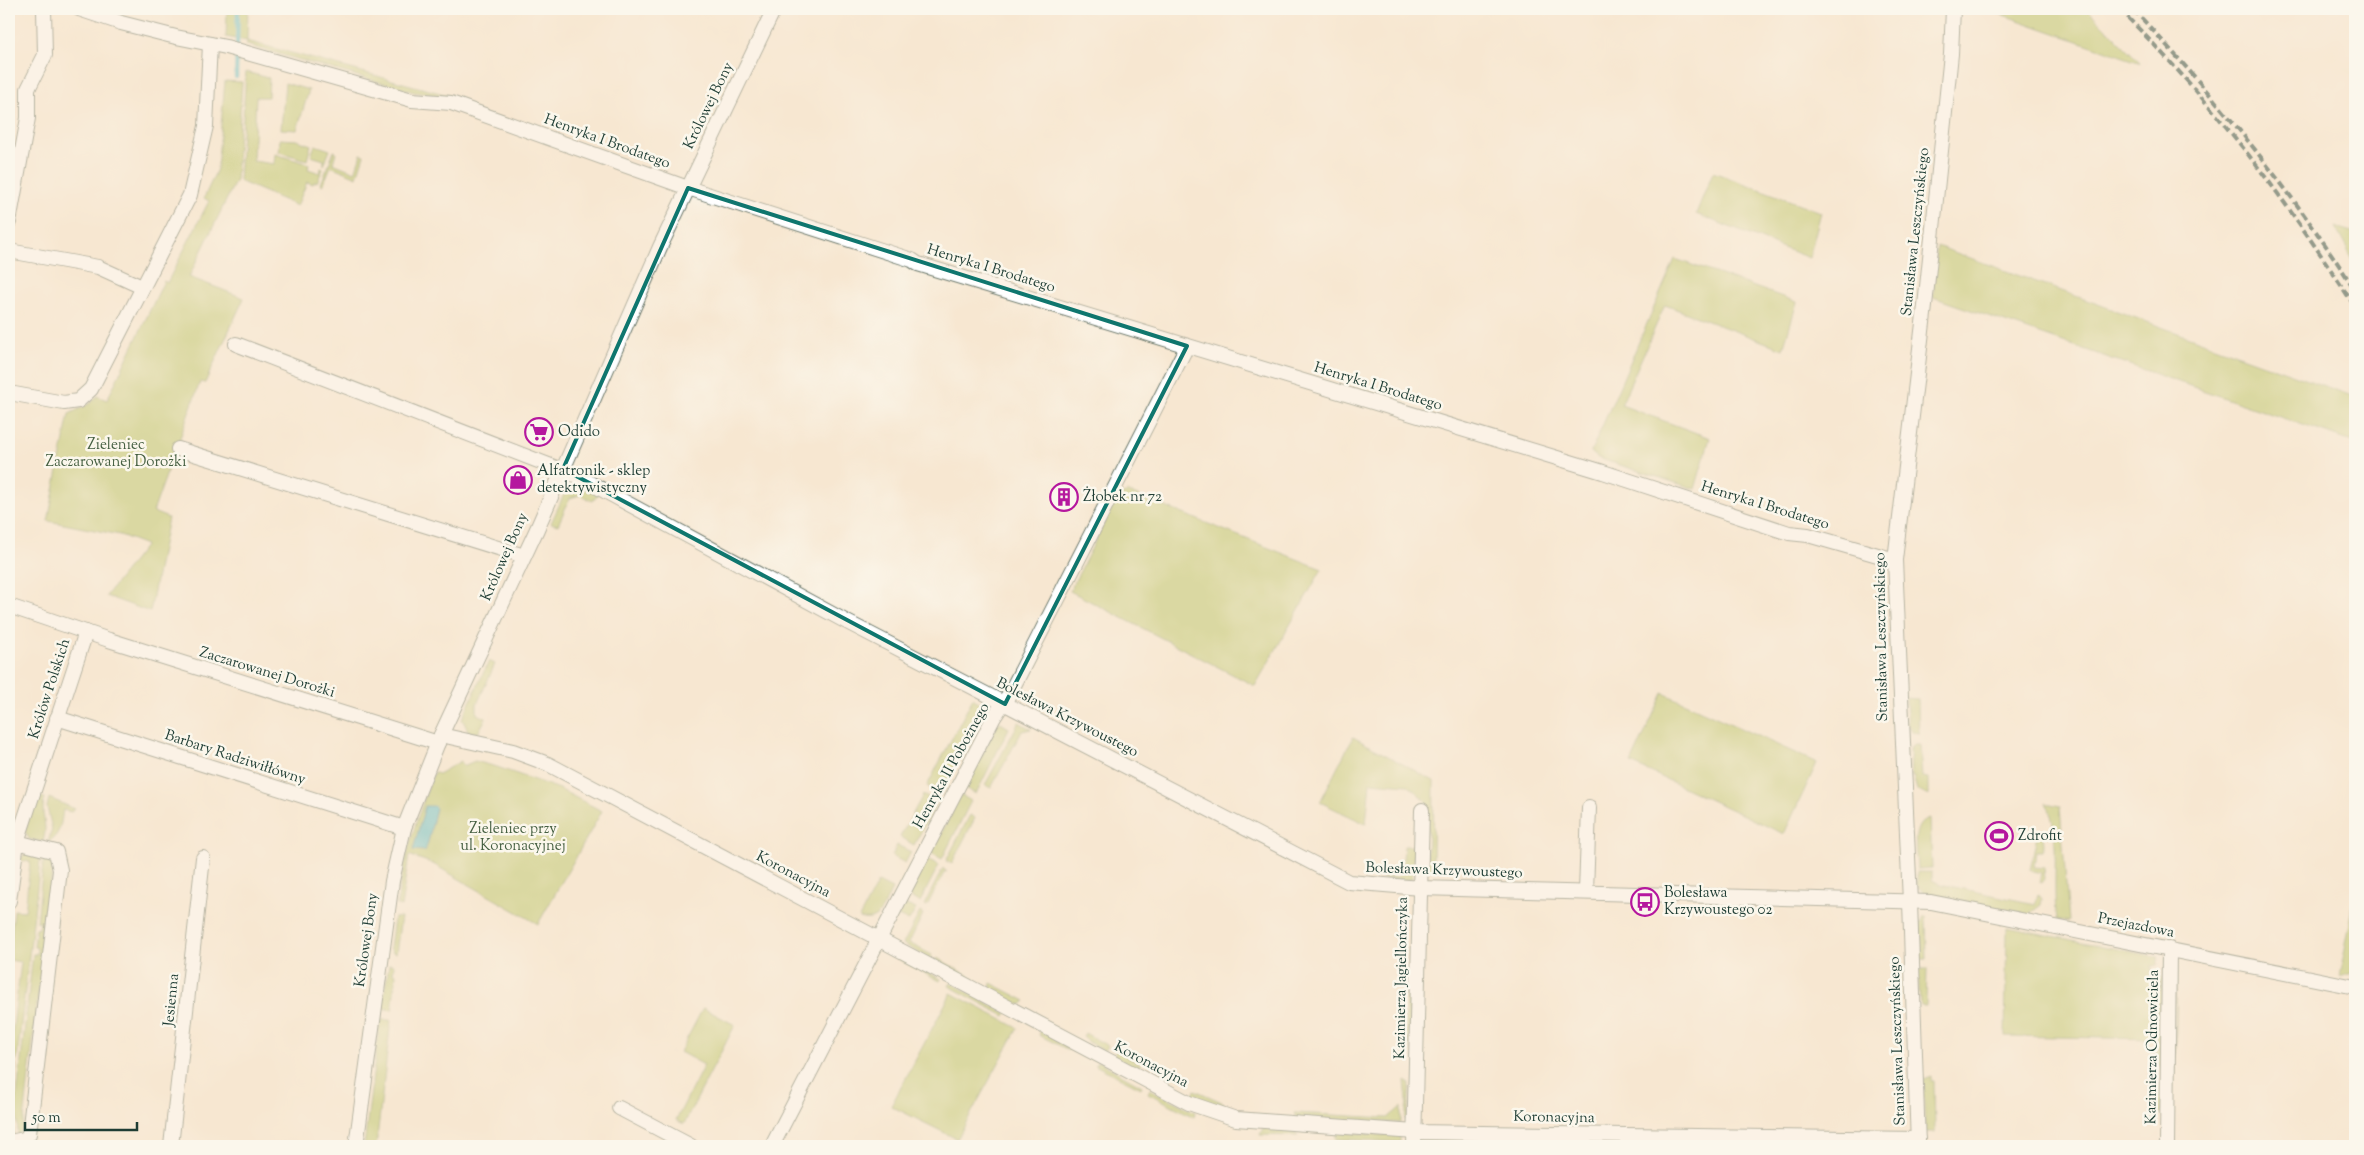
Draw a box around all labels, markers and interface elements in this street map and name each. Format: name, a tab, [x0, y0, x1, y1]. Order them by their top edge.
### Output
street label: Królowej Bony	[679, 58, 739, 153]
street label: Henryka I Brodatego	[541, 109, 673, 175]
street label: Stanisława Leszczyńskiego	[1897, 147, 1935, 317]
street label: Henryka I Brodatego	[924, 240, 1058, 298]
street label: Henryka I Brodatego	[1311, 358, 1445, 416]
supermarket icon: Odido	[524, 417, 554, 447]
place label: Odido	[558, 422, 600, 443]
park label: Zieleniec Zaczarowanej Dorożki	[46, 435, 186, 473]
place label: Alfatronik - sklep detektywistyczny	[537, 461, 650, 499]
shop icon: Alfatronik - sklep detektywistyczny	[503, 465, 533, 495]
street label: Henryka I Brodatego	[1698, 477, 1832, 535]
building icon: Żłobek nr 72	[1049, 482, 1079, 512]
place label: Żłobek nr 72	[1083, 486, 1162, 508]
street label: Królowej Bony	[476, 509, 534, 605]
street label: Stanisława Leszczyńskiego	[1870, 552, 1894, 722]
street label: Królów Polskich	[24, 636, 76, 742]
street label: Zaczarowanej Dorożki	[197, 642, 337, 704]
street label: Bolesława Krzywoustego	[992, 673, 1142, 763]
street label: Henryka II Pobożnego	[909, 699, 995, 833]
street label: Barbary Radziwiłłówny	[162, 725, 309, 791]
park label: Zieleniec przy ul. Koronacyjnej	[460, 819, 566, 857]
sports icon: Zdrofit	[1984, 821, 2014, 851]
place label: Zdrofit	[2018, 826, 2062, 847]
street label: Koronacyjna	[752, 847, 834, 903]
street label: Bolesława Krzywoustego	[1365, 858, 1523, 884]
place label: Bolesława Krzywoustego 02	[1664, 883, 1772, 921]
bus stop icon: Bolesława Krzywoustego 02	[1630, 887, 1660, 917]
street label: Królowej Bony	[350, 891, 384, 988]
street label: Kazimierza Jagiellończyka	[1390, 897, 1414, 1059]
street label: Przejazdowa	[2096, 908, 2176, 944]
street label: Stanisława Leszczyńskiego	[1885, 956, 1911, 1126]
street label: Kazimierza Odnowiciela	[2141, 969, 2165, 1125]
street label: Jesienna	[159, 972, 185, 1028]
street label: Koronacyjna	[1110, 1037, 1192, 1093]
scale bar	[25, 1100, 138, 1132]
street label: Koronacyjna	[1513, 1107, 1595, 1129]
text: 50 m	[31, 1108, 61, 1129]

